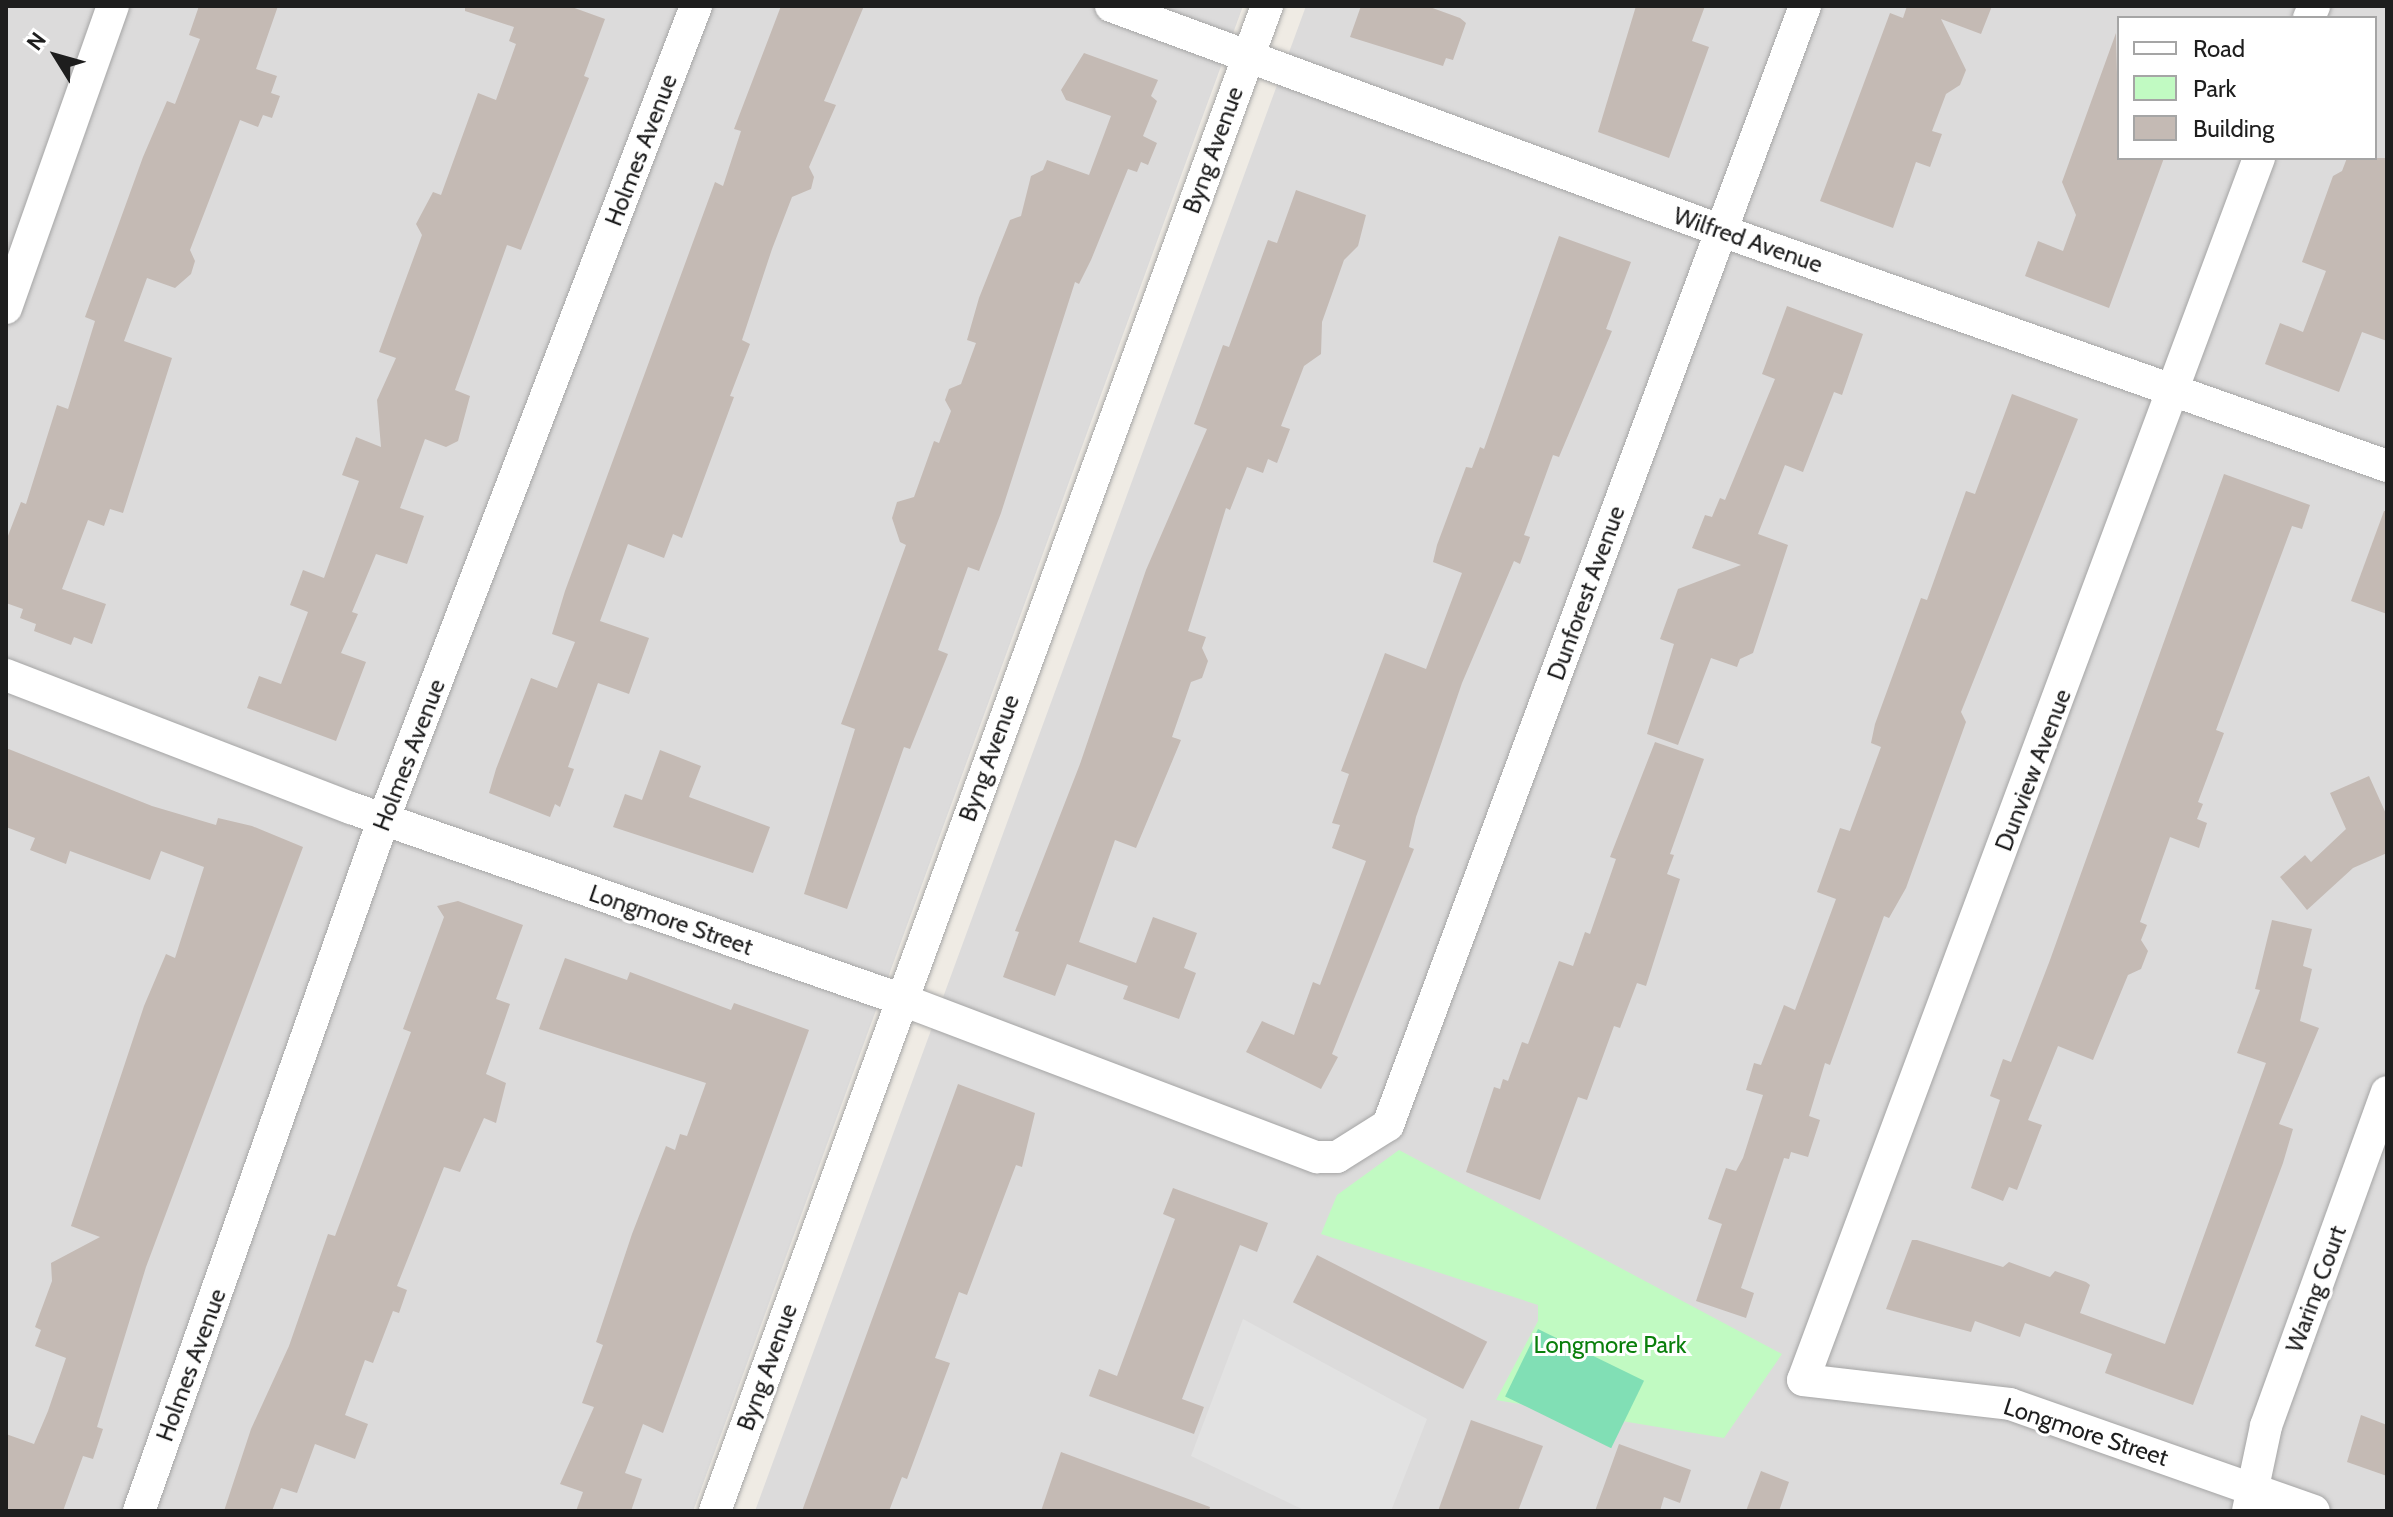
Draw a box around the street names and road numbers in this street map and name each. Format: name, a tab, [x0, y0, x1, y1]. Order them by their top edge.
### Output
street label: Holmes Avenue	[599, 70, 683, 230]
street label: Byng Avenue	[1177, 83, 1249, 217]
street label: Wilfred Avenue	[1670, 201, 1826, 279]
street label: Dunforest Avenue	[1541, 502, 1631, 684]
street label: Holmes Avenue	[367, 675, 451, 835]
street label: Dunview Avenue	[1989, 685, 2077, 855]
street label: Byng Avenue	[953, 691, 1025, 825]
street label: Longmore Street	[585, 879, 757, 961]
street label: Waring Court	[2280, 1222, 2352, 1356]
street label: Holmes Avenue	[150, 1285, 232, 1445]
street label: Byng Avenue	[731, 1300, 803, 1434]
street label: Longmore Street	[2000, 1392, 2172, 1472]

